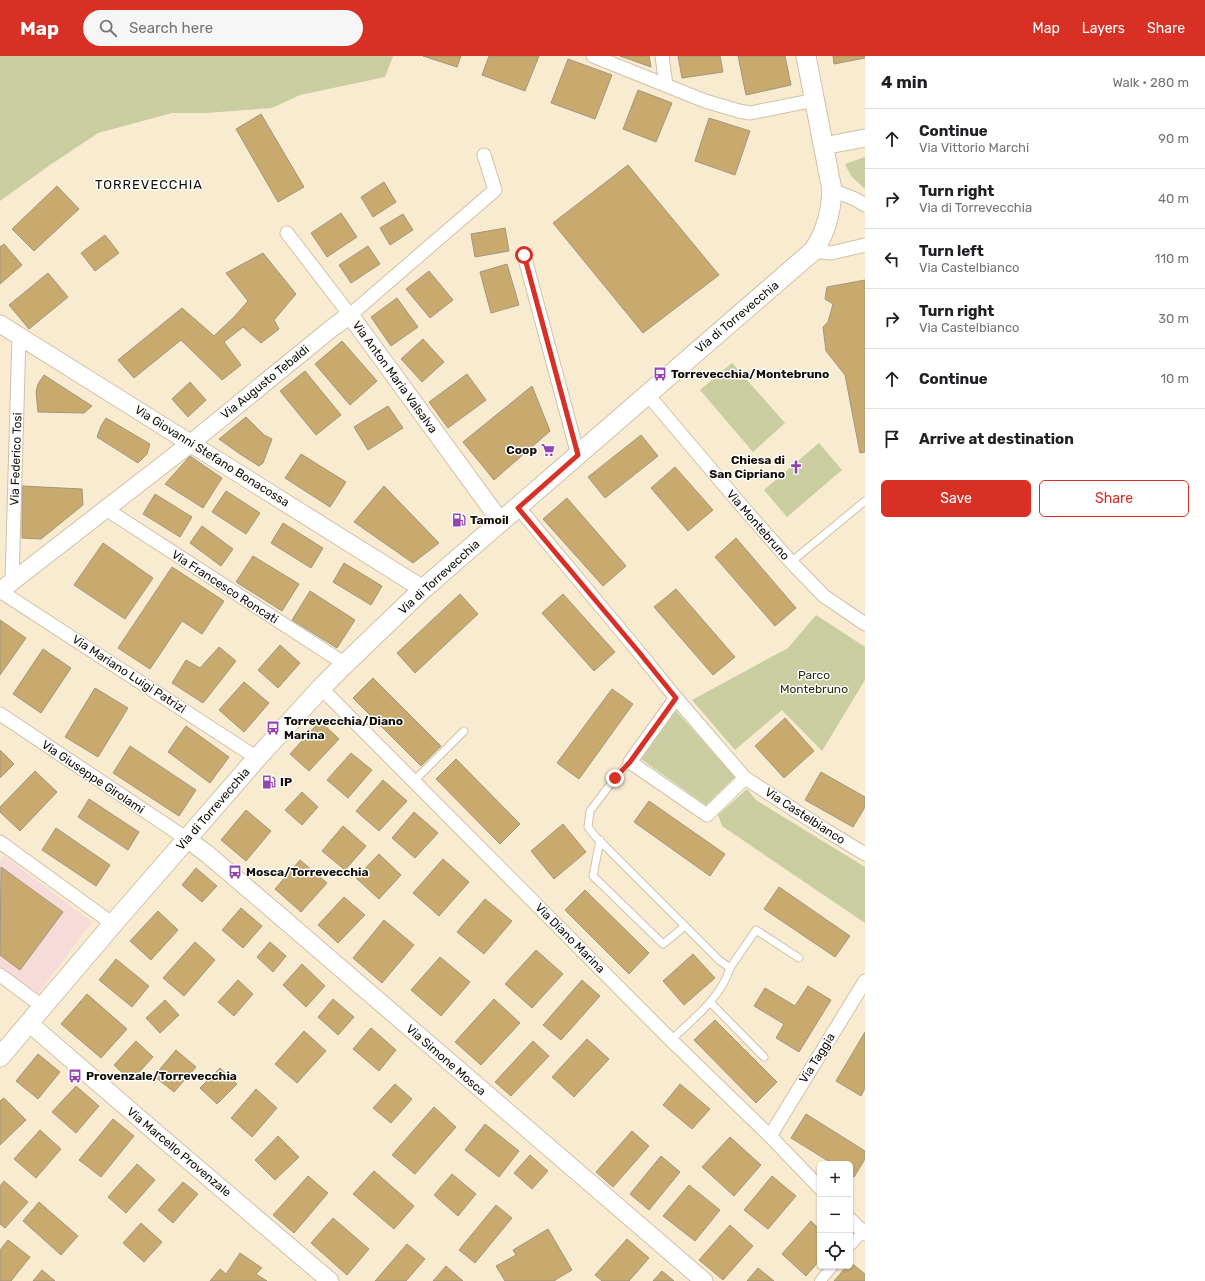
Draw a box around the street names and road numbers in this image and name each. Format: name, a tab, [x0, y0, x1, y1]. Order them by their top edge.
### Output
street label: Via di Torrevecchia	[693, 278, 781, 356]
street label: Via Anton Maria Valsalva	[350, 318, 440, 436]
street label: Via Augusto Tebaldi	[218, 342, 312, 422]
street label: Via Giovanni Stefano Bonacossa	[132, 402, 292, 510]
street label: Via Federico Tosi	[7, 412, 25, 506]
street label: Via Montebruno	[724, 487, 792, 563]
street label: Via di Torrevecchia	[396, 537, 482, 617]
street label: Via Francesco Roncati	[169, 547, 281, 627]
street label: Via Mariano Luigi Patrizi	[70, 632, 189, 716]
street label: Via Giuseppe Girolami	[39, 737, 147, 817]
street label: Via di Torrevecchia	[173, 765, 253, 853]
street label: Via Castelbianco	[762, 785, 848, 847]
street label: Via Diano Marina	[532, 900, 608, 976]
street label: Via Simone Mosca	[403, 1022, 489, 1098]
street label: Via Taggia	[796, 1030, 838, 1086]
street label: Via Marcello Provenzale	[124, 1104, 234, 1200]

